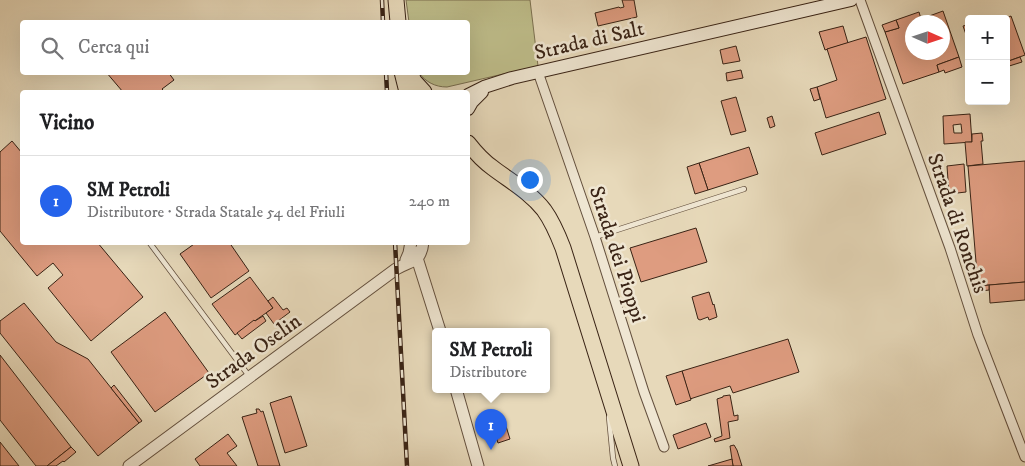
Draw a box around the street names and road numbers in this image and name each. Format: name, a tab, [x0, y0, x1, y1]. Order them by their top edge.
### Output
street label: Strada di Salt	[532, 16, 647, 66]
street label: Strada di Ronchis	[921, 150, 993, 297]
street label: Strada dei Pioppi	[583, 183, 651, 326]
street label: Strada Oselin	[201, 308, 306, 395]

